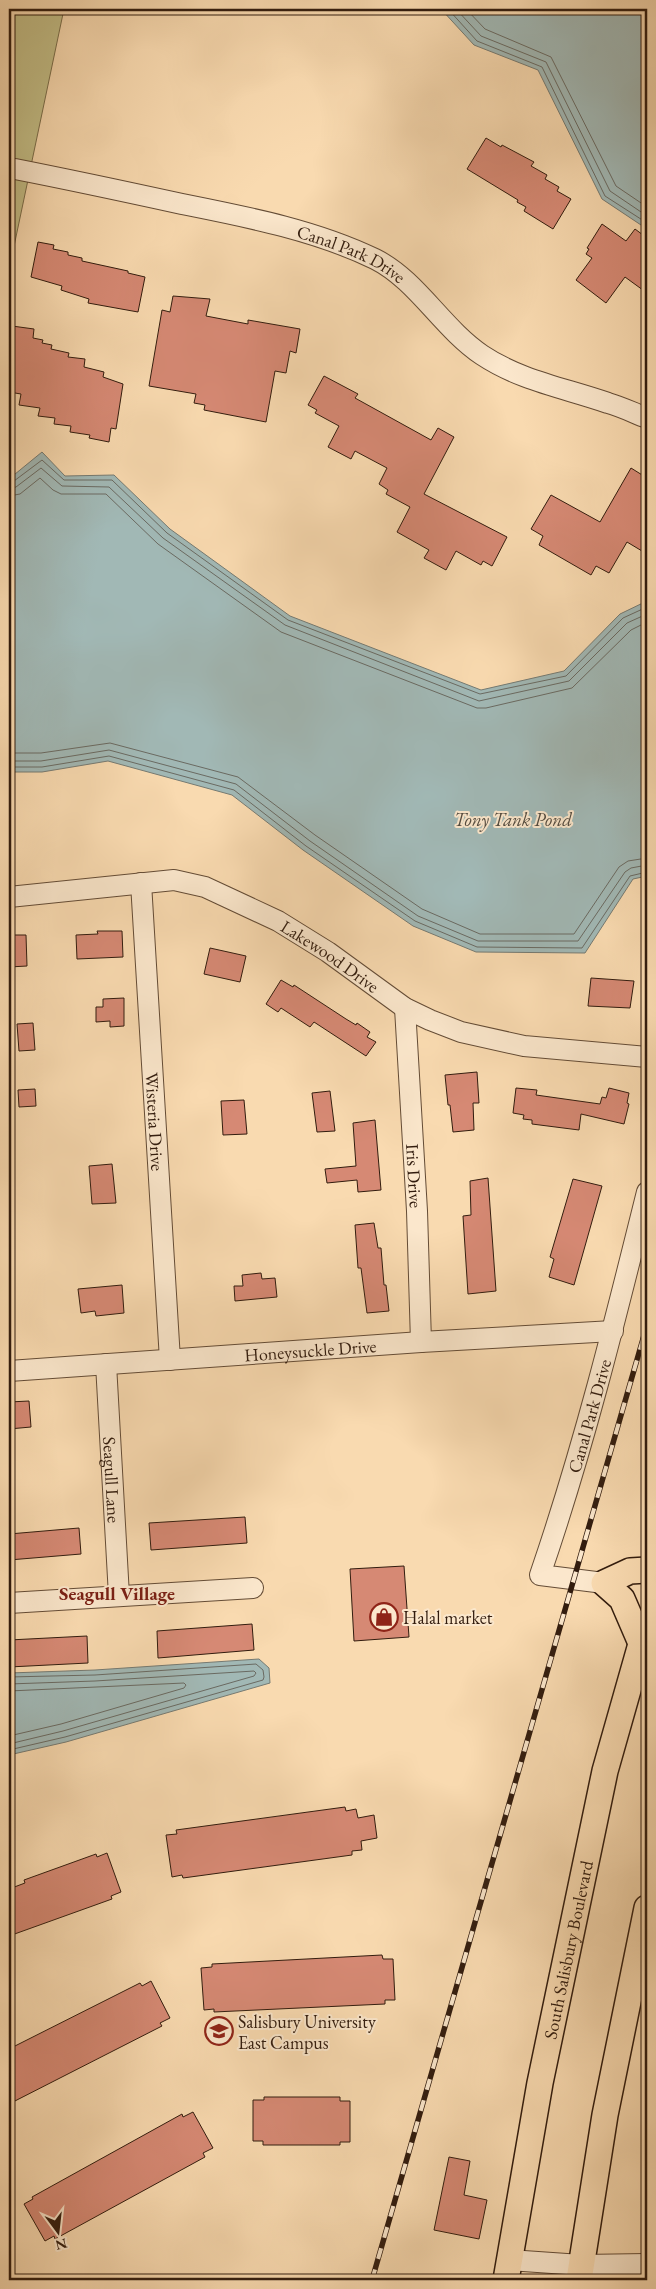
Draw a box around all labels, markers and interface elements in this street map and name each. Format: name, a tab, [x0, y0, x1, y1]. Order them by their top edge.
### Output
street label: Canal Park Drive	[294, 219, 411, 288]
water label: Tony Tank Pond	[454, 807, 572, 832]
street label: Lakewood Drive	[277, 914, 384, 997]
street label: Wisteria Drive	[141, 1072, 170, 1172]
street label: Iris Drive	[402, 1143, 428, 1209]
street label: Honeysuckle Drive	[243, 1334, 377, 1366]
street label: Canal Park Drive	[562, 1356, 616, 1476]
street label: Seagull Lane	[99, 1436, 126, 1524]
district label: Seagull Village	[59, 1581, 175, 1606]
shop icon: Halal market	[369, 1602, 399, 1632]
place label: Halal market	[403, 1606, 493, 1629]
street label: South Salisbury Boulevard	[538, 1857, 598, 2041]
place label: Salisbury University East Campus	[238, 2010, 376, 2054]
school or university icon: Salisbury University East Campus	[204, 2016, 234, 2046]
north arrow	[32, 2206, 82, 2256]
text: N	[53, 2234, 69, 2255]

